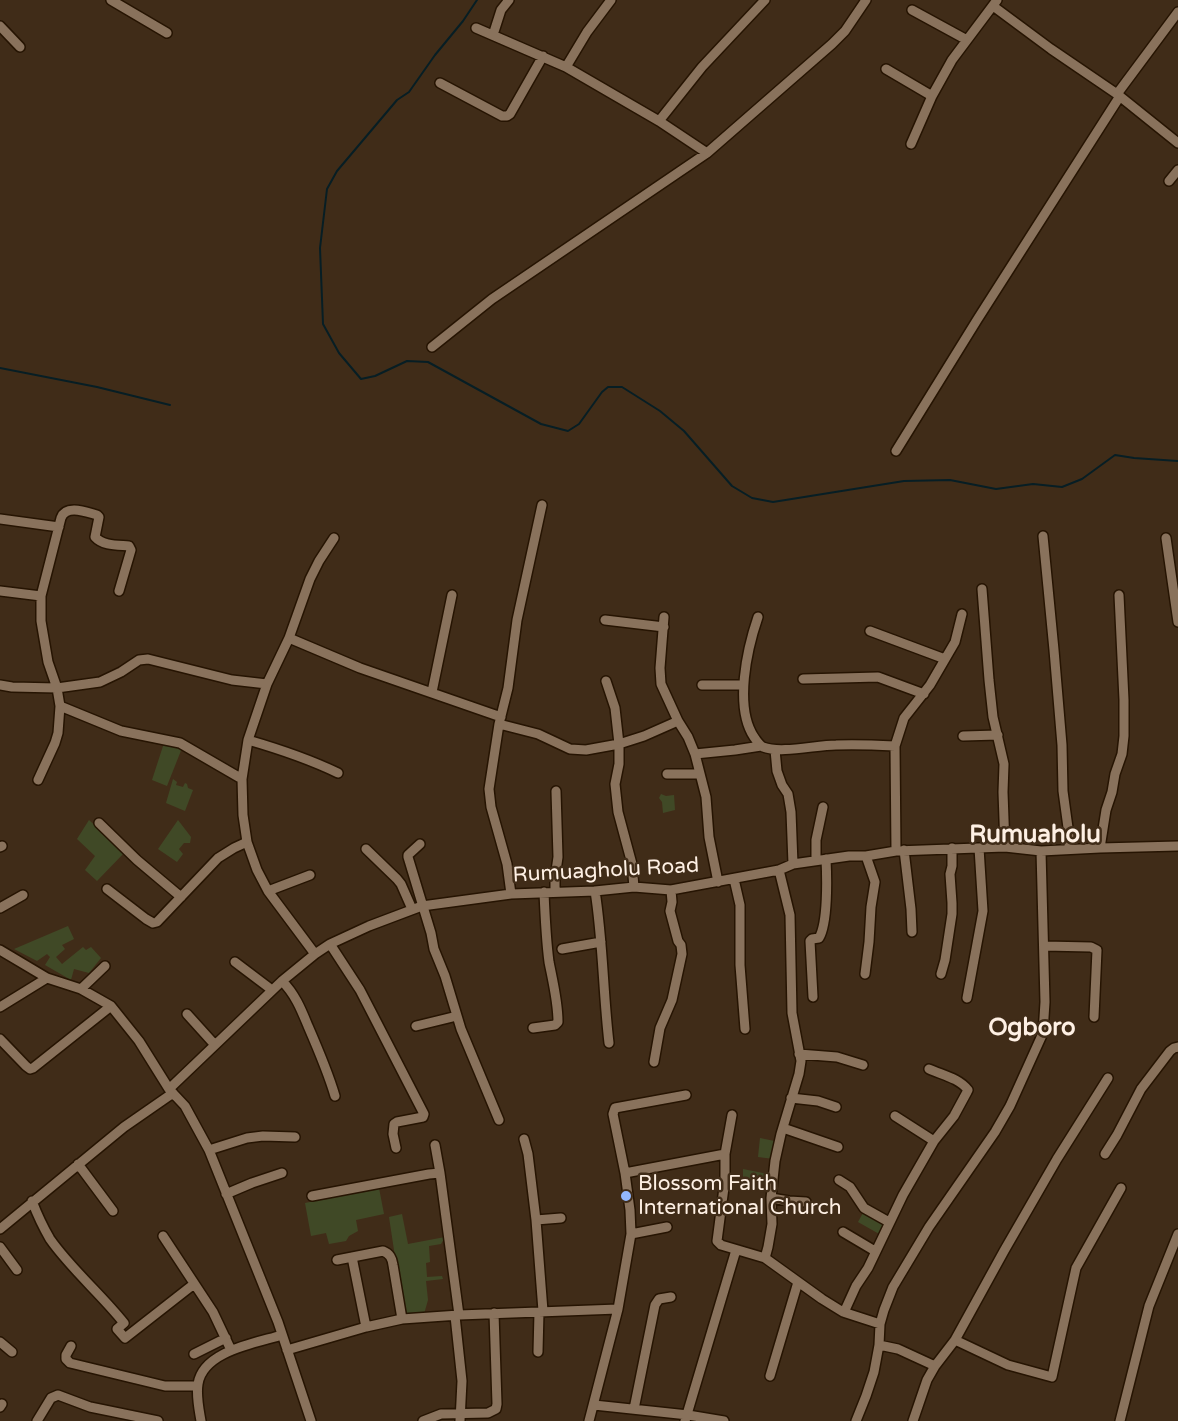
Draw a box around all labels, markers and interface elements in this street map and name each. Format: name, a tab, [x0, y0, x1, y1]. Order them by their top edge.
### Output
district label: Rumuaholu	[969, 822, 1101, 850]
street label: Rumuagholu Road	[512, 854, 700, 888]
district label: Ogboro	[988, 1015, 1076, 1043]
place label: Blossom Faith International Church	[638, 1171, 842, 1221]
marker: Blossom Faith International Church	[619, 1189, 633, 1203]

